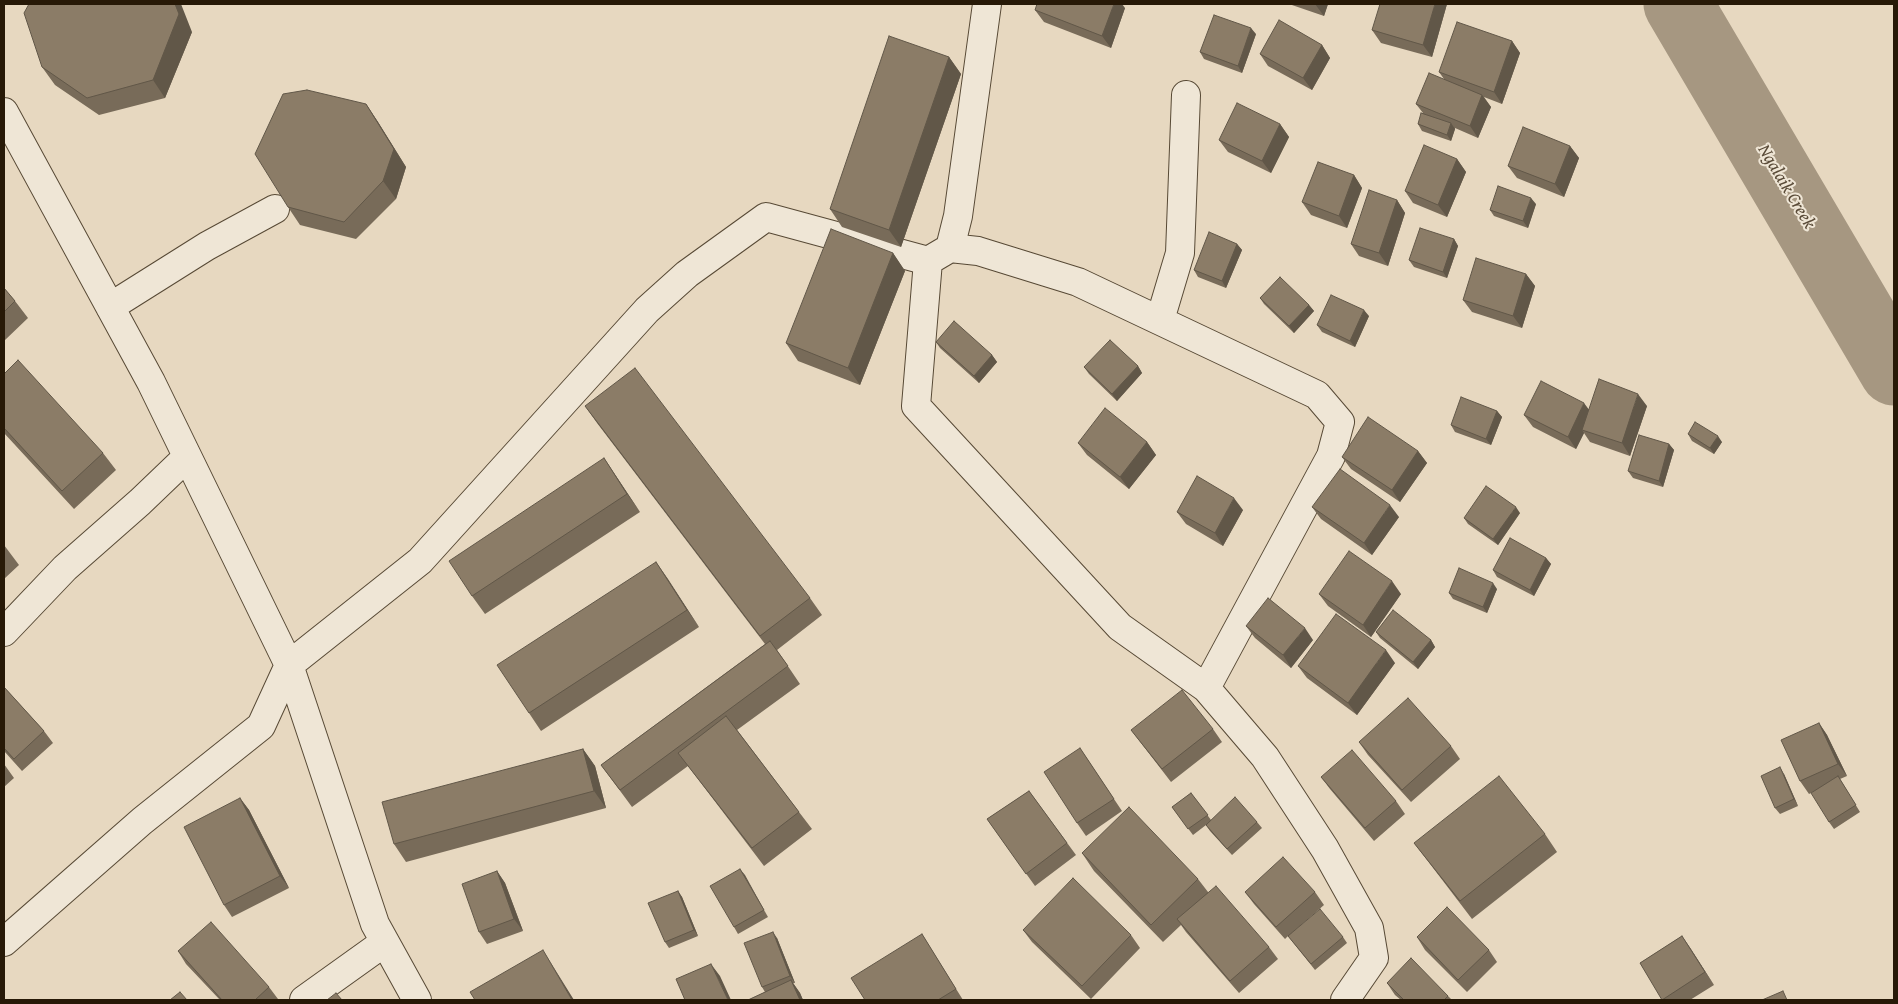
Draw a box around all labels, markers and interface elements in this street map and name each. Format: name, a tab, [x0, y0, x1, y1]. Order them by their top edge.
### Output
water label: Ngalaik Creek	[1752, 141, 1820, 233]

